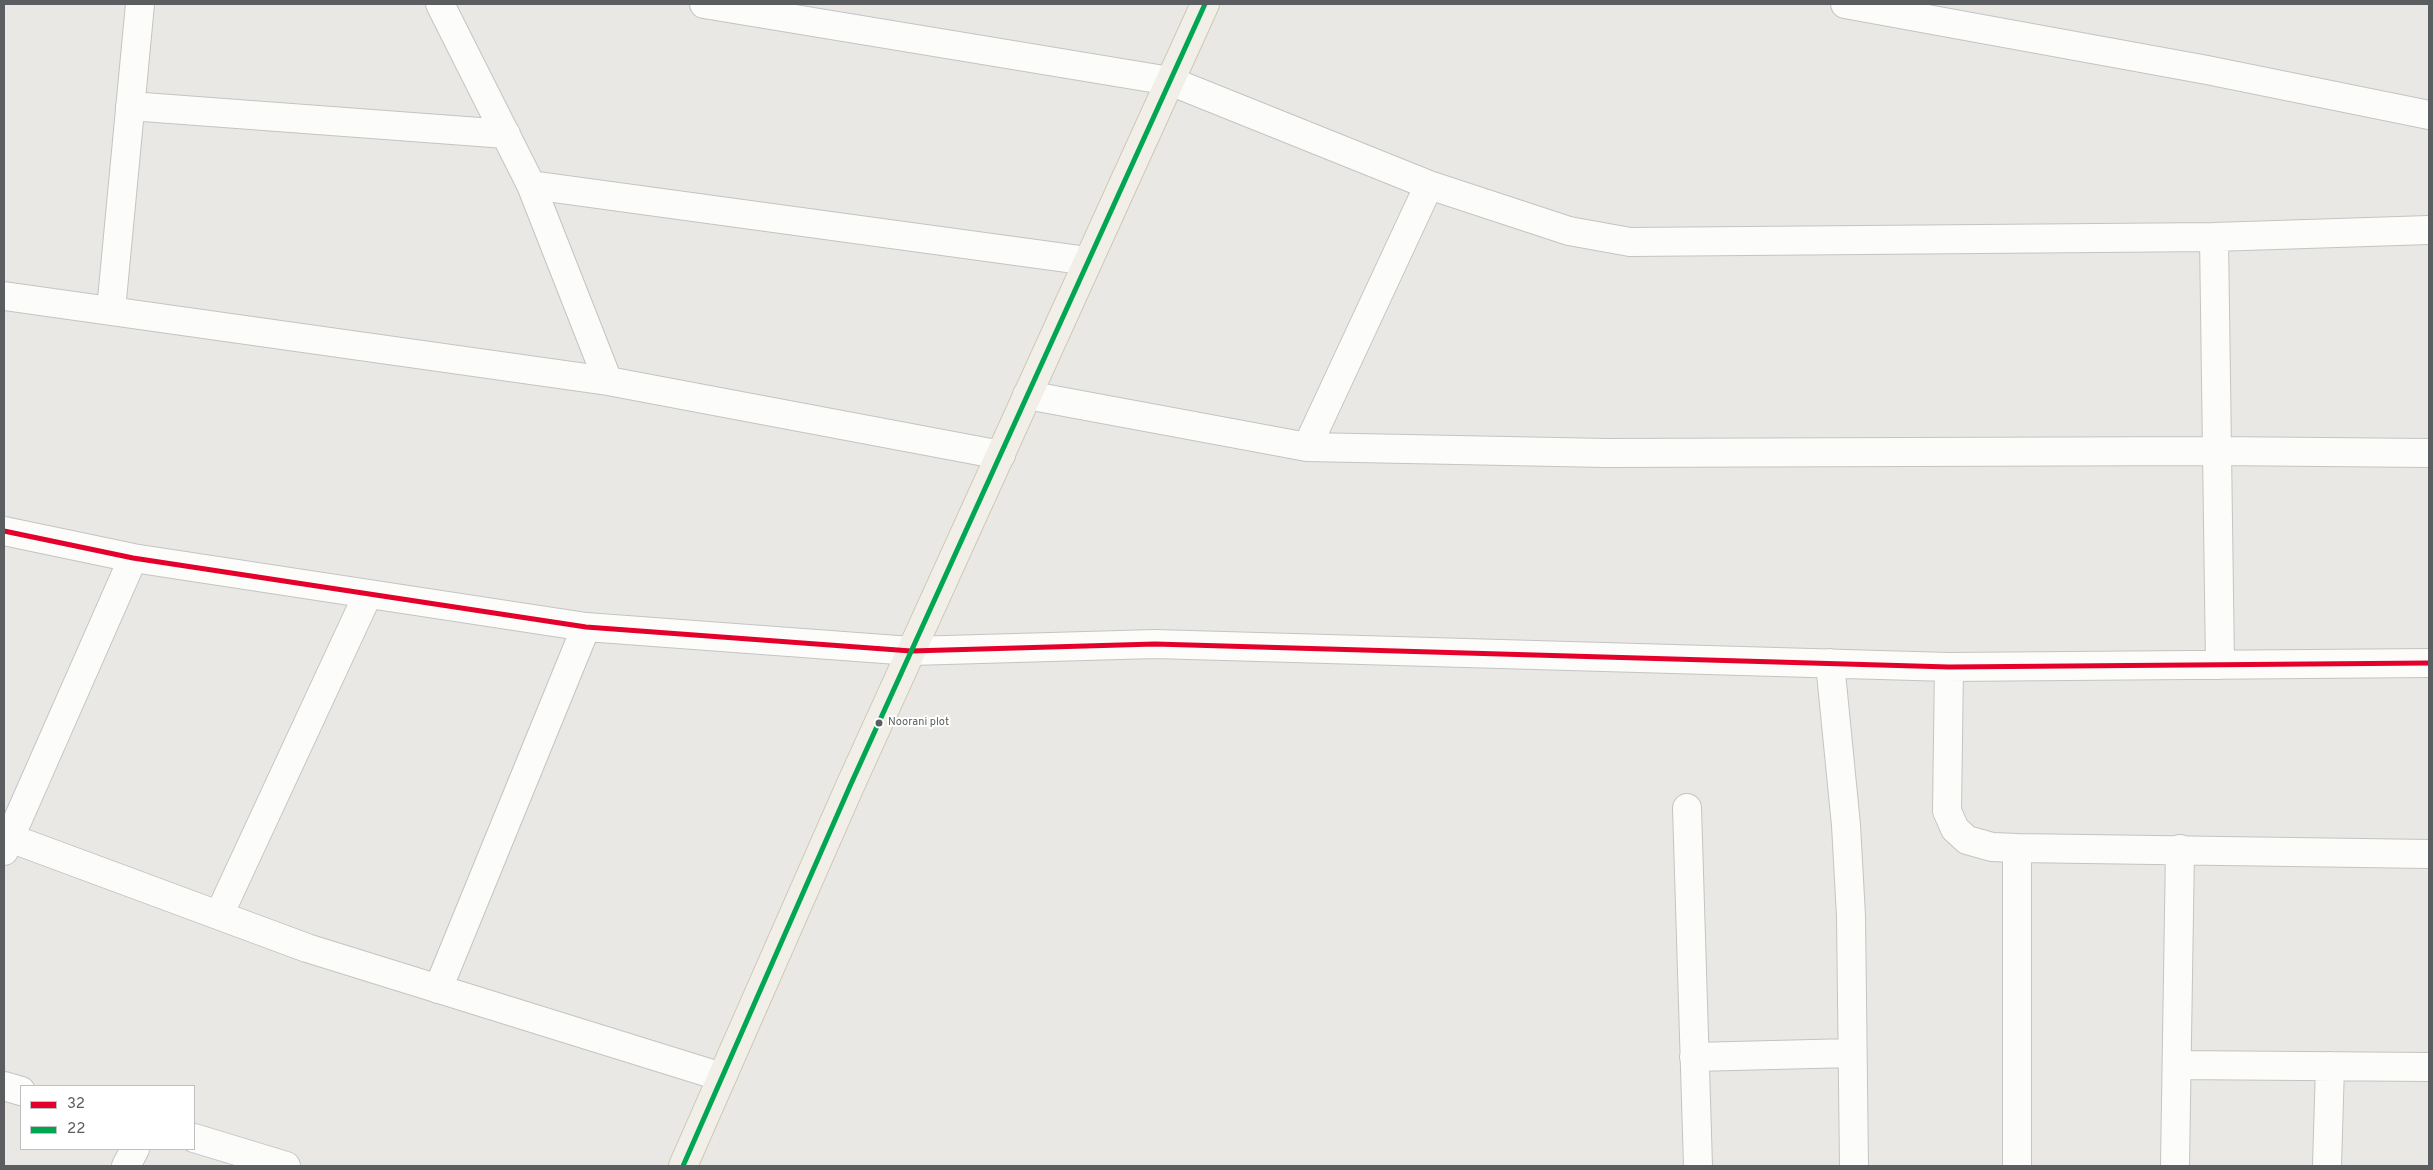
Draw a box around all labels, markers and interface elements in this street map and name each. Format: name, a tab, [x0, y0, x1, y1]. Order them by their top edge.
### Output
place label: Noorani plot	[888, 716, 949, 730]
marker: Noorani plot	[874, 718, 884, 728]
legend	[20, 1085, 195, 1150]
text: 32	[67, 1095, 85, 1114]
text: 22	[67, 1120, 85, 1139]

